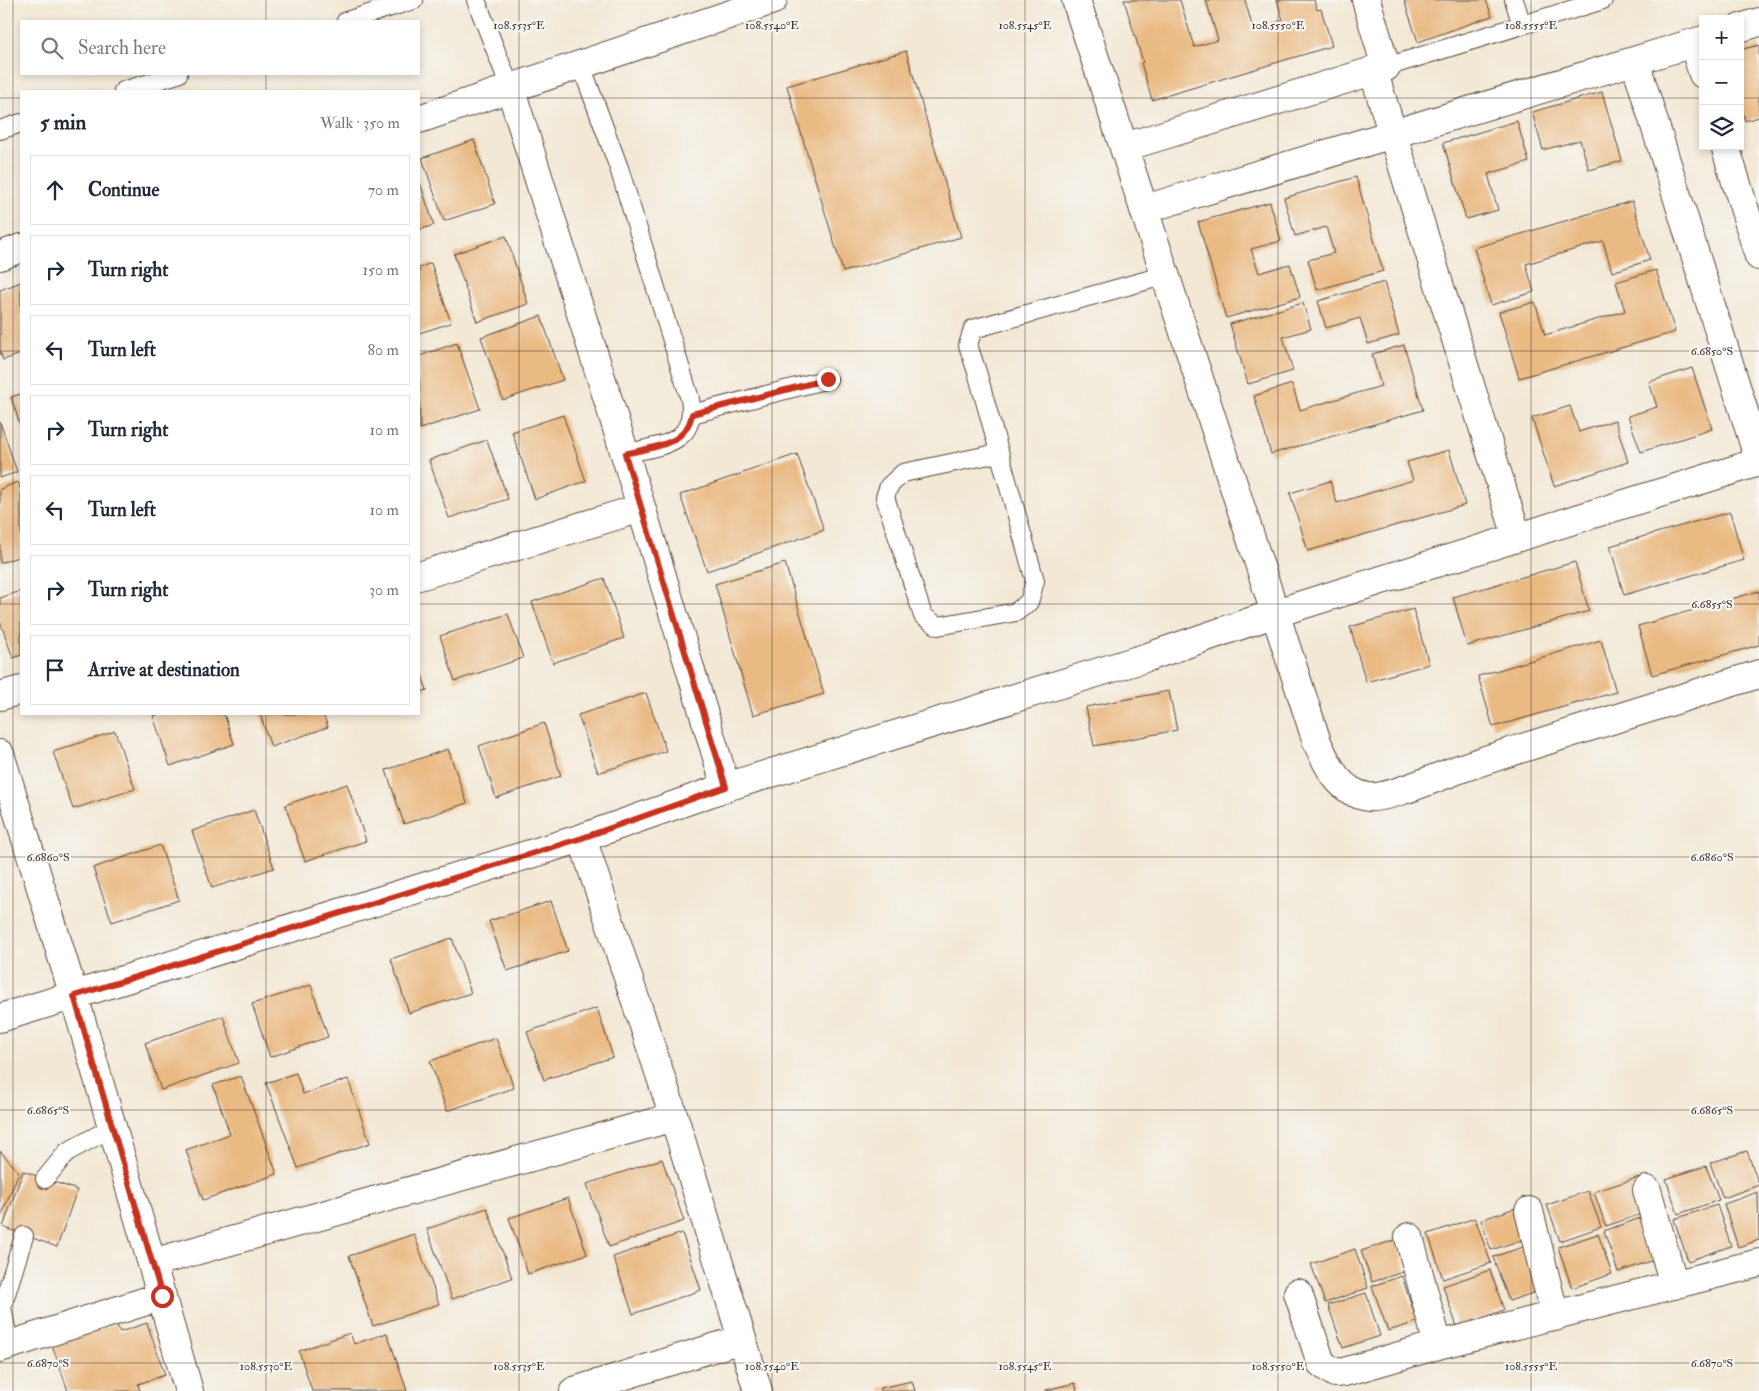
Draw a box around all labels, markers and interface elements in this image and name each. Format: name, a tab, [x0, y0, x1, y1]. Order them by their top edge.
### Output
map controls	[1699, 15, 1744, 150]
button: +	[1699, 15, 1744, 60]
text: 108.5535°E	[493, 18, 545, 33]
text: 108.5540°E	[745, 18, 799, 33]
text: 108.5545°E	[999, 18, 1052, 33]
text: 108.5550°E	[1252, 18, 1305, 33]
text: 108.5555°E	[1505, 18, 1557, 33]
search box	[20, 20, 420, 75]
icon: search	[38, 34, 66, 62]
text: Search here	[78, 36, 166, 60]
button: −	[1699, 60, 1744, 105]
button: layers	[1699, 105, 1744, 150]
text: 5 min	[40, 109, 86, 136]
text: Walk · 350 m	[320, 113, 400, 133]
icon: ahead	[41, 176, 69, 204]
text: Continue	[88, 178, 159, 202]
text: 70 m	[368, 180, 399, 200]
icon: right	[41, 256, 69, 284]
text: Turn right	[88, 258, 168, 282]
text: 150 m	[362, 260, 399, 280]
icon: left	[41, 336, 69, 364]
text: Turn left	[88, 338, 156, 362]
text: 80 m	[368, 340, 399, 360]
text: 6.6850°S	[1691, 344, 1733, 359]
route end	[817, 368, 840, 391]
icon: right	[41, 416, 69, 444]
text: Turn right	[88, 418, 168, 442]
text: 10 m	[369, 420, 399, 440]
icon: left	[41, 496, 69, 524]
text: Turn left	[88, 498, 156, 522]
text: 10 m	[369, 500, 399, 520]
icon: right	[41, 576, 69, 604]
text: Turn right	[88, 578, 168, 602]
text: 30 m	[369, 580, 399, 600]
text: 6.6855°S	[1691, 597, 1733, 612]
icon: arrive	[41, 656, 69, 684]
text: Arrive at destination	[88, 658, 240, 682]
text: 6.6860°S	[26, 850, 70, 865]
text: 6.6860°S	[1690, 850, 1734, 865]
text: 6.6865°S	[27, 1103, 69, 1118]
text: 6.6865°S	[1691, 1103, 1733, 1118]
route start	[151, 1285, 174, 1308]
text: 6.6870°S	[27, 1356, 69, 1371]
text: 6.6870°S	[1691, 1356, 1733, 1371]
text: 108.5530°E	[240, 1359, 293, 1374]
text: 108.5535°E	[493, 1359, 545, 1374]
text: 108.5540°E	[745, 1359, 799, 1374]
text: 108.5545°E	[999, 1359, 1052, 1374]
text: 108.5550°E	[1252, 1359, 1305, 1374]
text: 108.5555°E	[1505, 1359, 1557, 1374]

